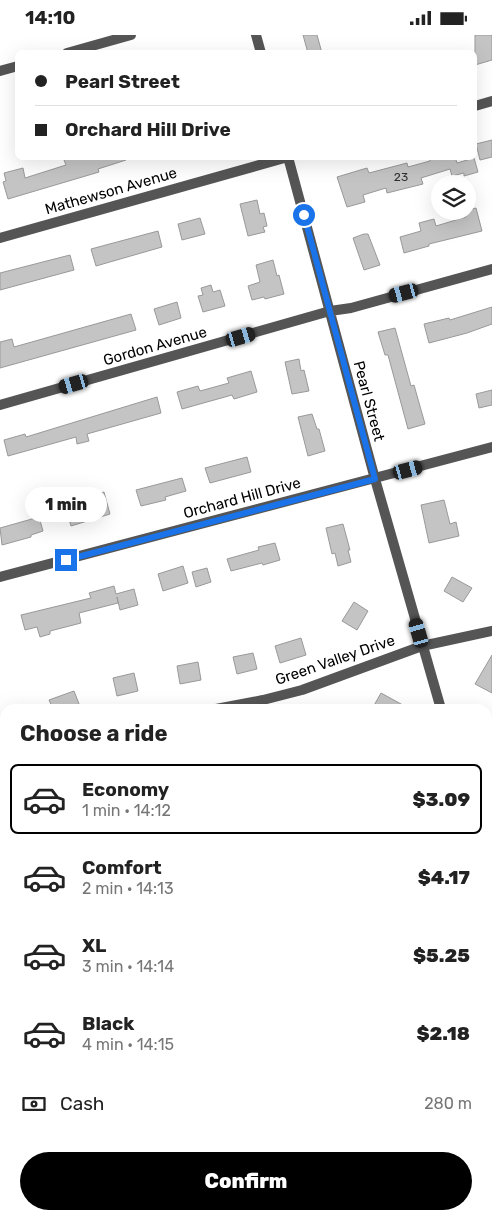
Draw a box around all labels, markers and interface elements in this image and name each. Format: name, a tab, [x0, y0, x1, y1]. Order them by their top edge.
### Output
text: 14:10	[25, 6, 75, 29]
text: Pearl Street	[65, 70, 180, 93]
text: Orchard Hill Drive	[65, 118, 231, 141]
street label: Mathewson Avenue	[43, 164, 179, 218]
house number: 23	[394, 170, 408, 184]
map controls	[431, 175, 476, 220]
button: layers	[431, 175, 476, 220]
route start	[293, 204, 315, 226]
car	[387, 282, 420, 304]
street label: Gordon Avenue	[101, 323, 209, 369]
car	[224, 326, 257, 348]
street label: Pearl Street	[350, 359, 388, 443]
car	[57, 373, 90, 395]
car	[391, 459, 424, 481]
street label: Orchard Hill Drive	[181, 474, 303, 522]
callout: 1 min	[25, 487, 107, 523]
text: 1 min	[45, 495, 87, 514]
route end	[55, 549, 77, 571]
car	[407, 617, 430, 649]
street label: Green Valley Drive	[273, 631, 397, 689]
text: Choose a ride	[20, 720, 167, 747]
icon: car	[22, 777, 67, 822]
text: Economy	[82, 778, 169, 801]
text: $3.09	[412, 788, 470, 811]
text: 1 min · 14:12	[82, 801, 171, 820]
icon: car	[22, 855, 67, 900]
text: Comfort	[82, 856, 162, 879]
text: $4.17	[418, 866, 470, 889]
text: 2 min · 14:13	[82, 879, 174, 898]
icon: car	[22, 933, 67, 978]
text: XL	[82, 934, 106, 957]
text: $5.25	[413, 944, 470, 967]
text: 3 min · 14:14	[82, 957, 174, 976]
icon: car	[22, 1011, 67, 1056]
text: Black	[82, 1012, 134, 1035]
text: $2.18	[416, 1022, 470, 1045]
text: 4 min · 14:15	[82, 1035, 174, 1054]
icon: cash	[20, 1090, 48, 1118]
text: Cash	[60, 1092, 104, 1115]
text: 280 m	[424, 1094, 472, 1113]
button: Confirm	[20, 1152, 472, 1210]

